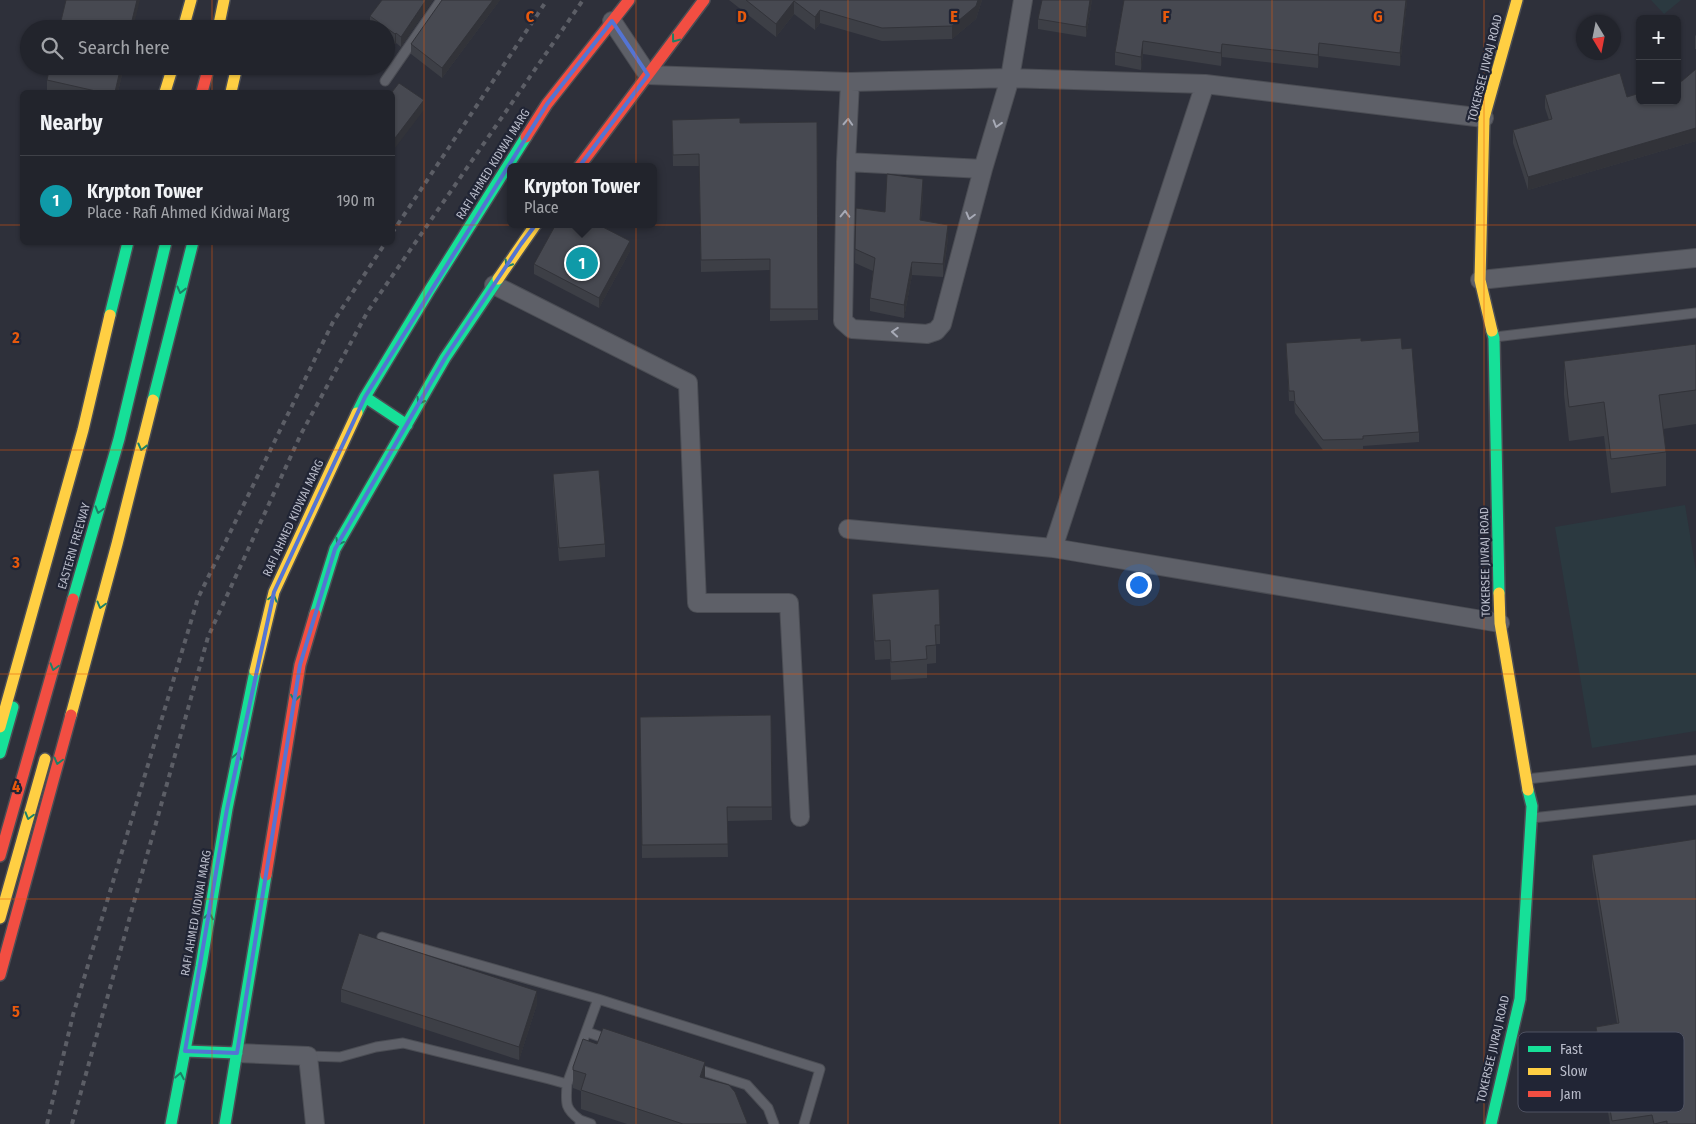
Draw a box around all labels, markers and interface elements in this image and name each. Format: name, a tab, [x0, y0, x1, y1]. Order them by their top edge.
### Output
text: C	[526, 7, 535, 26]
text: D	[737, 7, 747, 26]
text: E	[950, 7, 958, 26]
text: F	[1162, 7, 1170, 26]
text: G	[1373, 7, 1383, 26]
street label: TOKERSEE JIVRAJ ROAD	[1465, 13, 1505, 123]
north arrow	[1576, 15, 1621, 60]
map controls	[1636, 15, 1681, 105]
button: +	[1636, 15, 1681, 60]
search box	[20, 20, 395, 75]
one-way arrow	[672, 33, 681, 43]
icon: search	[38, 34, 66, 62]
text: Search here	[78, 36, 170, 59]
button: −	[1636, 60, 1681, 105]
street label: RAFI AHMED KIDWAI MARG	[453, 106, 533, 222]
text: Nearby	[40, 110, 102, 136]
one-way arrow	[843, 117, 854, 125]
one-way arrow	[992, 119, 1002, 127]
popup	[507, 163, 657, 228]
text: Krypton Tower	[524, 175, 640, 198]
text: Krypton Tower	[87, 180, 203, 203]
text: 1	[53, 191, 59, 210]
text: 190 m	[337, 191, 375, 210]
text: Place	[524, 198, 559, 217]
text: Place · Rafi Ahmed Kidwai Marg	[87, 203, 290, 222]
one-way arrow	[840, 210, 850, 218]
one-way arrow	[966, 211, 976, 219]
pin: 1	[566, 244, 598, 282]
one-way arrow	[504, 259, 514, 268]
one-way arrow	[176, 285, 187, 294]
one-way arrow	[891, 326, 899, 337]
text: 2	[11, 328, 20, 347]
one-way arrow	[417, 396, 427, 405]
one-way arrow	[137, 443, 148, 452]
street label: RAFI AHMED KIDWAI MARG	[260, 457, 326, 579]
street label: EASTERN FREEWAY	[55, 501, 93, 591]
one-way arrow	[94, 506, 104, 514]
street label: TOKERSEE JIVRAJ ROAD	[1477, 507, 1493, 617]
one-way arrow	[336, 537, 346, 546]
text: 3	[11, 553, 20, 572]
your location	[1126, 572, 1152, 598]
one-way arrow	[267, 594, 277, 602]
one-way arrow	[96, 600, 107, 609]
one-way arrow	[49, 662, 60, 671]
one-way arrow	[290, 694, 301, 702]
one-way arrow	[232, 752, 242, 761]
one-way arrow	[53, 757, 64, 766]
text: 4	[12, 777, 20, 796]
one-way arrow	[24, 811, 34, 820]
street label: RAFI AHMED KIDWAI MARG	[178, 849, 214, 977]
one-way arrow	[204, 912, 214, 921]
street label: TOKERSEE JIVRAJ ROAD	[1474, 994, 1512, 1104]
text: 5	[12, 1002, 20, 1021]
legend	[1518, 1032, 1684, 1112]
text: Fast	[1560, 1041, 1583, 1058]
text: Slow	[1560, 1063, 1587, 1080]
one-way arrow	[174, 1072, 184, 1081]
text: Jam	[1560, 1086, 1581, 1103]

